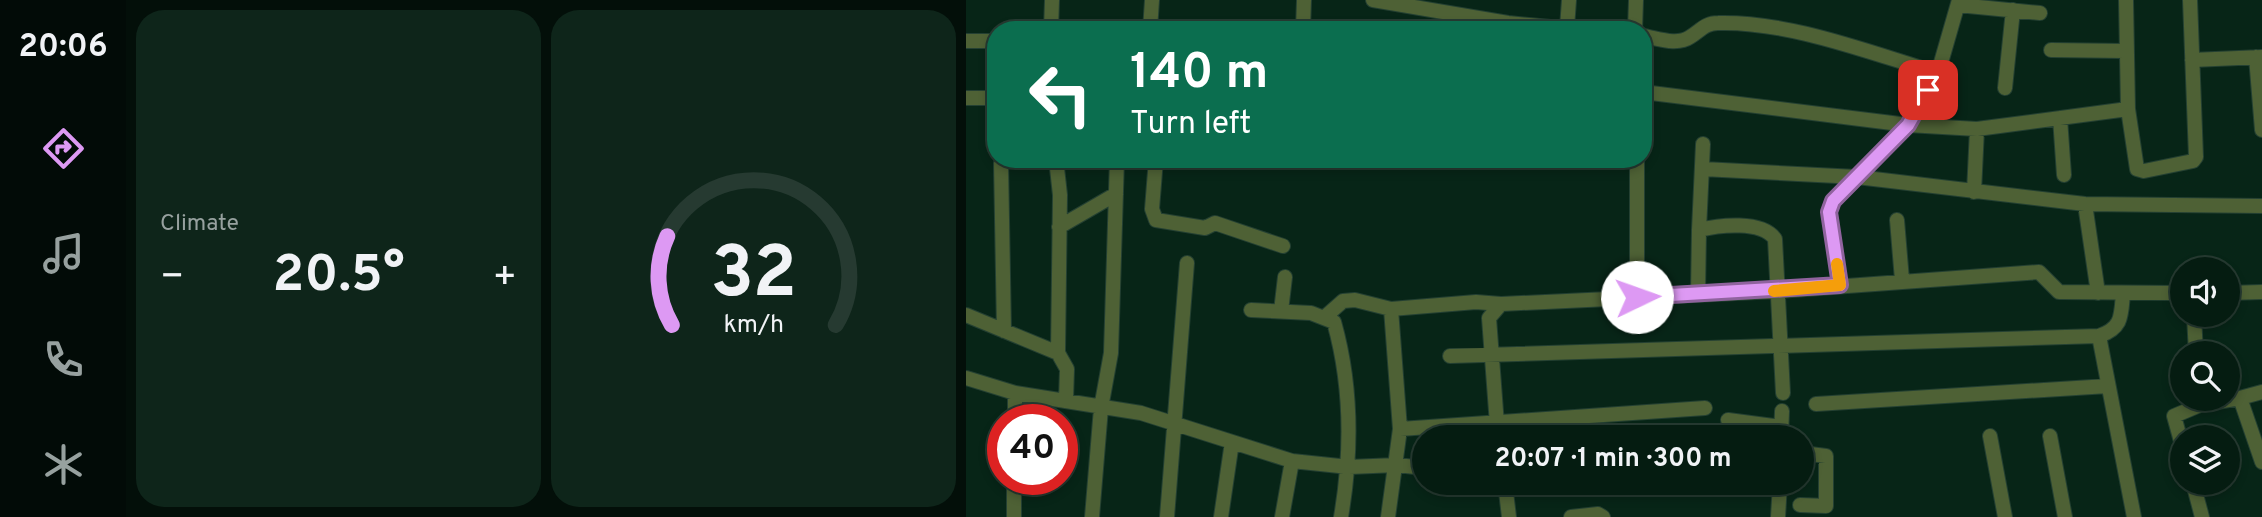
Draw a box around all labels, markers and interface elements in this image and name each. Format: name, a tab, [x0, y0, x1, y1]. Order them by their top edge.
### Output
text: 20:06	[18, 28, 108, 68]
text: 140 m	[1130, 44, 1269, 106]
icon: left	[1015, 49, 1106, 140]
pin	[1898, 60, 1958, 120]
icon: arrive	[1909, 71, 1947, 109]
text: Turn left	[1130, 105, 1251, 145]
icon: directions	[39, 124, 88, 173]
text: Climate	[160, 210, 239, 239]
icon: music	[39, 229, 88, 278]
text: 32	[710, 231, 797, 323]
text: 20.5°	[272, 244, 405, 310]
text: −	[160, 254, 185, 303]
text: +	[492, 254, 517, 303]
map controls	[2170, 257, 2240, 495]
button: sound	[2170, 257, 2240, 327]
position arrow	[1600, 260, 1674, 334]
text: km/h	[723, 309, 784, 341]
icon: phone	[39, 335, 88, 384]
button: search	[2170, 341, 2240, 411]
speed limit sign: 40	[987, 404, 1078, 495]
button: layers	[2170, 425, 2240, 495]
icon: climate	[39, 440, 88, 489]
text: 20:07 · 1 min · 300 m	[1494, 443, 1732, 476]

